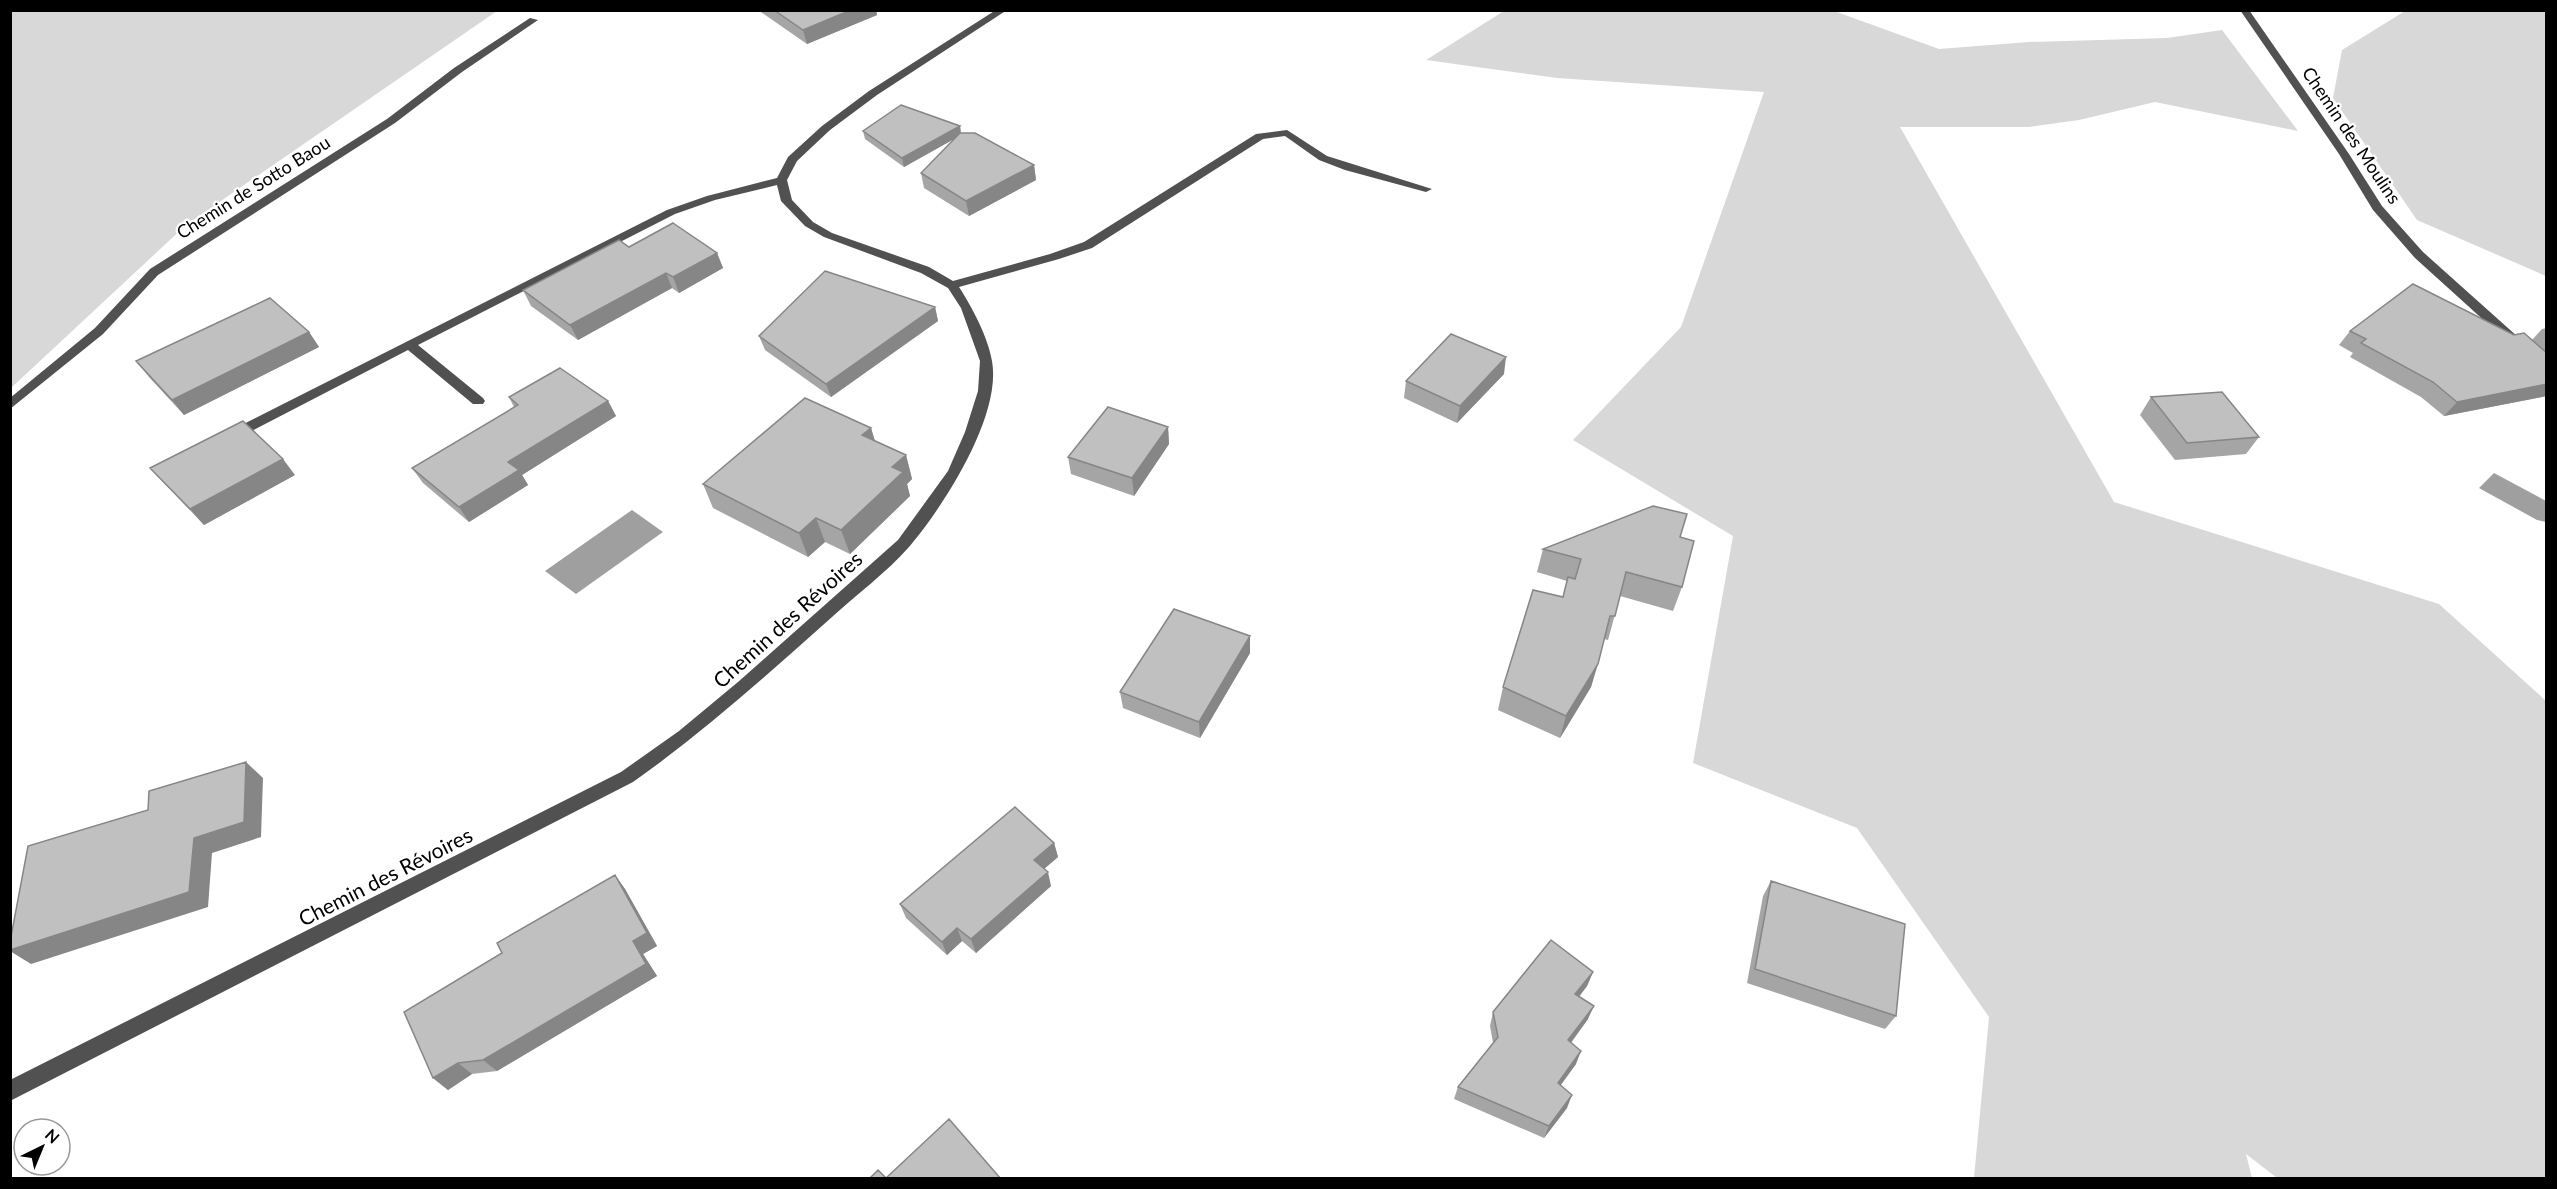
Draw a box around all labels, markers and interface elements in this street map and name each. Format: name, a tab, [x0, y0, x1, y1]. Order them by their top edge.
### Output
street label: Chemin des Moulins	[2298, 62, 2406, 208]
street label: Chemin de Sotto Baou	[172, 131, 334, 243]
street label: Chemin des Révoires	[707, 546, 867, 692]
street label: Chemin des Révoires	[294, 821, 476, 931]
north arrow	[12, 1117, 72, 1177]
text: N	[42, 1125, 64, 1147]

